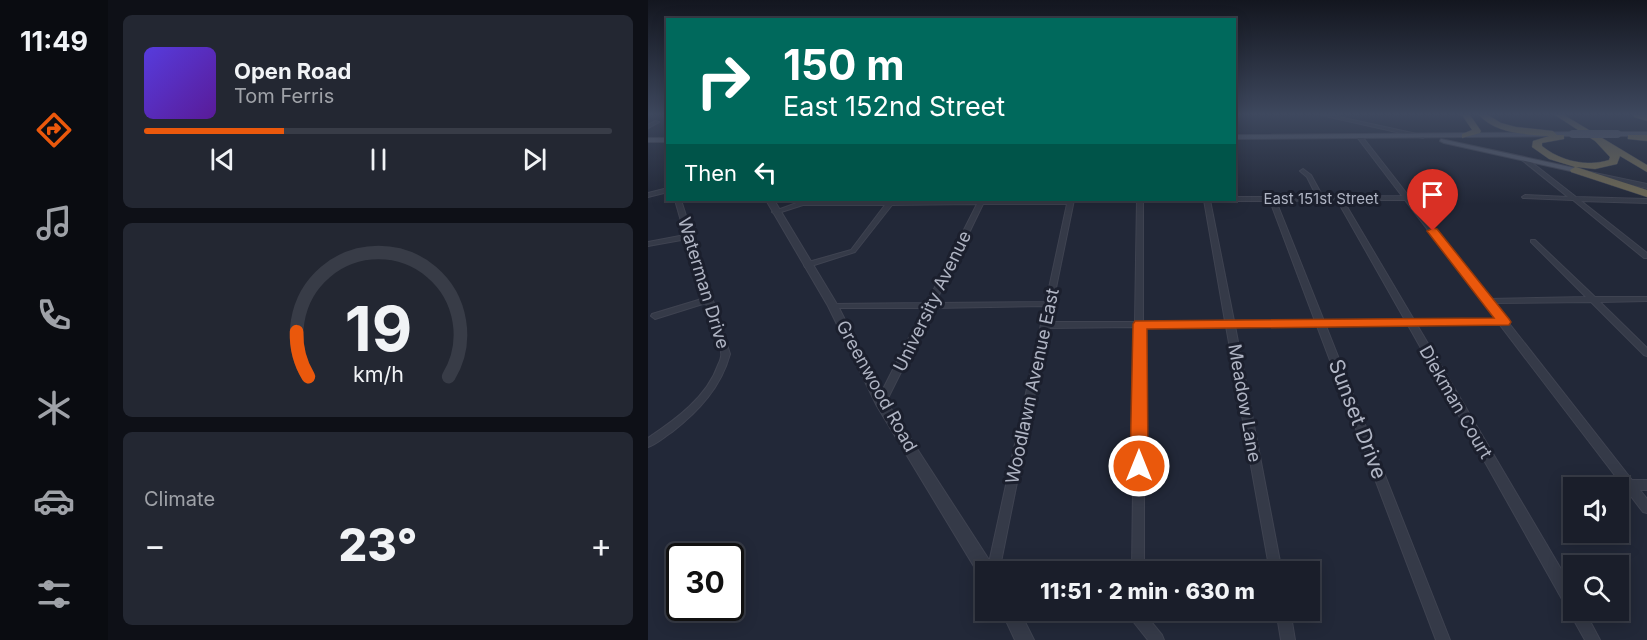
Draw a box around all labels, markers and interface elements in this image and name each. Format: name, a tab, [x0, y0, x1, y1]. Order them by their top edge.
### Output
text: 11:49	[20, 25, 88, 58]
text: 150 m	[783, 39, 905, 90]
icon: right	[684, 42, 762, 120]
text: Open Road	[234, 58, 351, 84]
text: Tom Ferris	[234, 84, 334, 108]
text: East 152nd Street	[783, 90, 1005, 123]
icon: directions	[33, 109, 75, 151]
icon: previous	[206, 143, 239, 176]
icon: pause	[362, 143, 395, 176]
icon: next	[518, 143, 551, 176]
icon: left	[749, 156, 782, 189]
text: Then	[684, 160, 737, 186]
pin	[1407, 169, 1458, 231]
icon: arrive	[1416, 178, 1449, 211]
street label: East 151st Street	[1263, 189, 1379, 208]
icon: music	[33, 202, 75, 244]
street label: Waterman Drive	[674, 215, 734, 351]
street label: University Avenue	[889, 227, 975, 375]
street label: Woodlawn Avenue East	[1001, 286, 1063, 485]
text: 19	[344, 291, 412, 366]
icon: phone	[33, 294, 75, 336]
street label: Greenwood Road	[832, 317, 922, 455]
street label: Meadow Lane	[1224, 342, 1266, 464]
street label: Diekman Court	[1415, 342, 1497, 462]
street label: Sunset Drive	[1324, 355, 1392, 483]
text: km/h	[353, 361, 403, 387]
icon: climate	[33, 387, 75, 429]
position arrow	[1107, 434, 1171, 498]
map controls	[1563, 477, 1629, 621]
button: sound	[1563, 477, 1629, 543]
icon: car	[33, 480, 75, 522]
text: Climate	[144, 487, 215, 511]
text: 23°	[339, 517, 417, 572]
text: −	[144, 525, 166, 565]
text: +	[590, 525, 612, 565]
speed limit sign: 30	[666, 543, 744, 621]
button: search	[1563, 555, 1629, 621]
icon: filters	[33, 573, 75, 615]
text: 11:51 · 2 min · 630 m	[1040, 578, 1255, 604]

